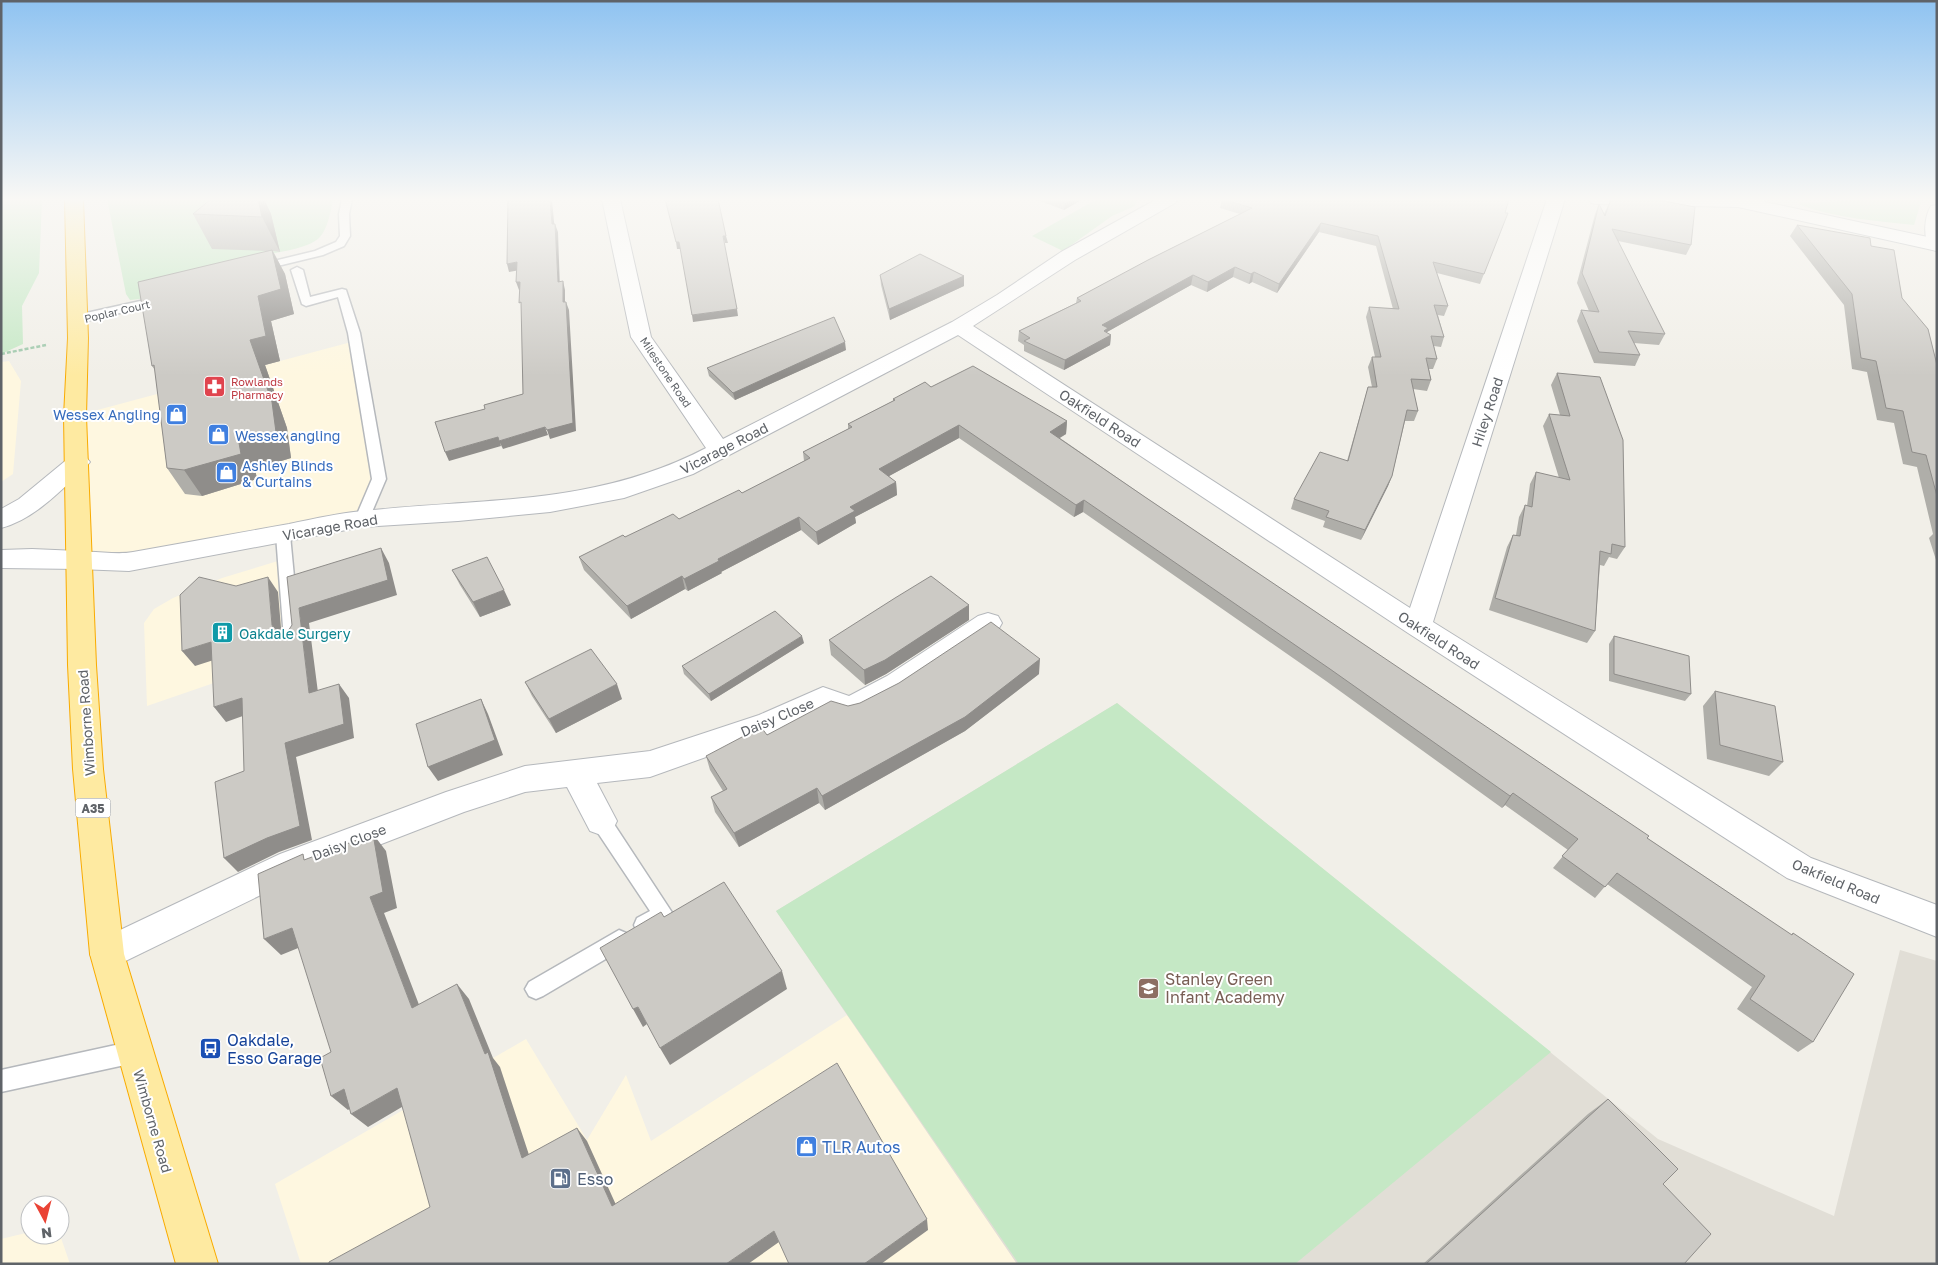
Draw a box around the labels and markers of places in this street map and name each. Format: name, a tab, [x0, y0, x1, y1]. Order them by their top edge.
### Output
pharmacy icon: Rowlands Pharmacy	[203, 375, 227, 399]
place label: Rowlands Pharmacy	[231, 375, 283, 401]
shop icon: Wessex Angling	[164, 402, 188, 426]
place label: Wessex Angling	[53, 406, 160, 423]
shop icon: Wessex angling	[207, 423, 231, 447]
place label: Wessex angling	[235, 427, 340, 444]
place label: Ashley Blinds & Curtains	[242, 457, 333, 490]
shop icon: Ashley Blinds & Curtains	[214, 461, 238, 485]
building icon: Oakdale Surgery	[211, 621, 235, 645]
place label: Oakdale Surgery	[239, 625, 351, 642]
place label: Stanley Green Infant Academy	[1165, 969, 1285, 1007]
school or university icon: Stanley Green Infant Academy	[1137, 976, 1161, 1000]
place label: Oakdale, Esso Garage	[227, 1030, 322, 1068]
bus stop icon: Oakdale, Esso Garage	[199, 1037, 223, 1061]
shop icon: TLR Autos	[794, 1135, 818, 1159]
place label: TLR Autos	[822, 1137, 900, 1157]
fuel station icon: Esso	[549, 1167, 573, 1191]
place label: Esso	[577, 1169, 613, 1189]

